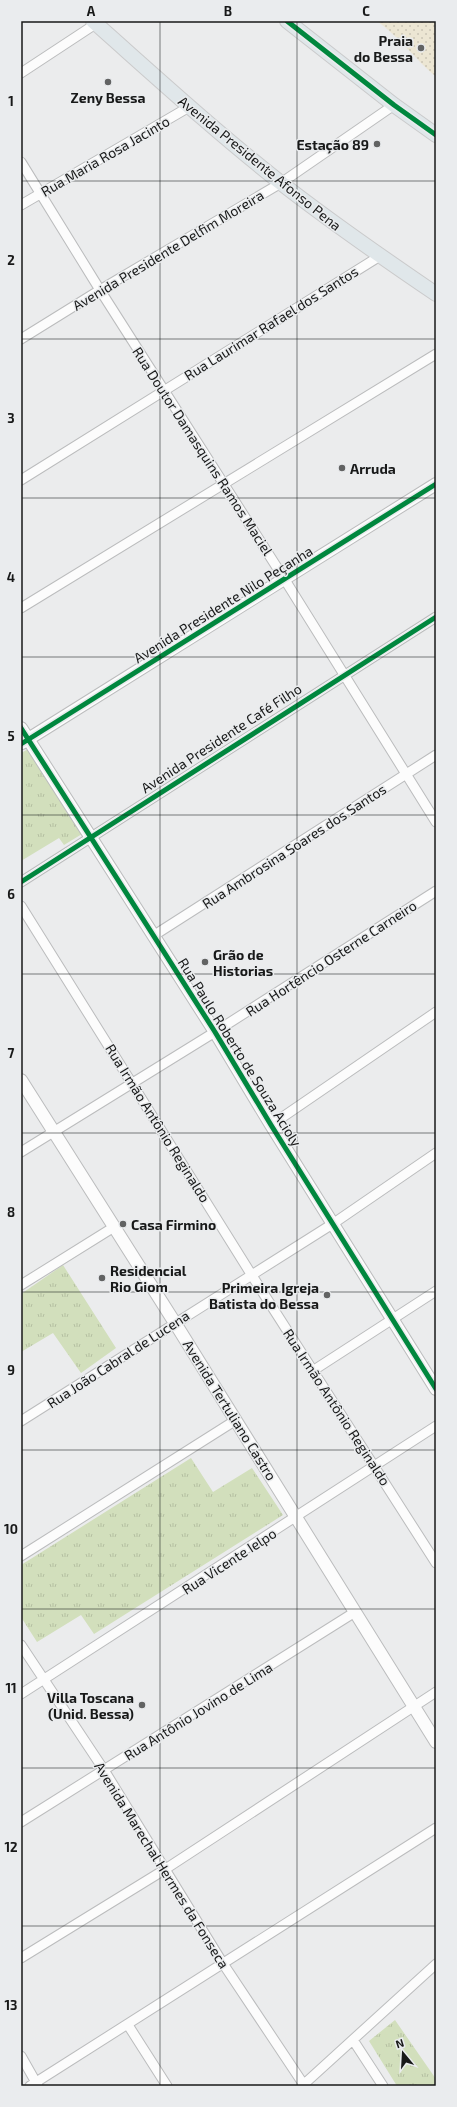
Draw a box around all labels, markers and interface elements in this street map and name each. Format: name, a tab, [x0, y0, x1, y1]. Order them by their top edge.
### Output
text: A	[87, 3, 96, 19]
text: B	[224, 3, 232, 19]
text: C	[362, 3, 370, 19]
place label: Praia do Bessa	[354, 32, 413, 65]
marker: Praia do Bessa	[416, 43, 426, 53]
marker: Zeny Bessa	[103, 77, 113, 87]
place label: Zeny Bessa	[71, 89, 145, 106]
street label: Avenida Presidente Afonso Pena	[175, 92, 345, 234]
text: 1	[8, 93, 14, 109]
street label: Rua Maria Rosa Jacinto	[38, 112, 172, 200]
place label: Estação 89	[296, 136, 369, 154]
marker: Estação 89	[372, 139, 382, 149]
street label: Avenida Presidente Delfim Moreira	[69, 186, 267, 314]
text: 2	[7, 252, 15, 268]
street label: Rua Laurimar Rafael dos Santos	[181, 262, 361, 384]
street label: Rua Doutor Damasquins Ramos Maciel	[129, 344, 277, 559]
text: 3	[7, 410, 15, 426]
place label: Arruda	[350, 460, 396, 477]
marker: Arruda	[337, 463, 347, 473]
street label: Avenida Presidente Nilo Peçanha	[130, 542, 316, 667]
text: 4	[7, 569, 15, 585]
street label: Avenida Presidente Café Filho	[138, 680, 304, 796]
text: 5	[7, 728, 15, 744]
street label: Rua Ambrosina Soares dos Santos	[199, 780, 389, 912]
text: 6	[7, 886, 15, 902]
street label: Rua Hortêncio Osterne Carneiro	[242, 896, 420, 1020]
place label: Grão de Historias	[213, 946, 273, 979]
street label: Rua Paulo Roberto de Souza Acioly	[175, 955, 306, 1150]
marker: Grão de Historias	[200, 957, 210, 967]
street label: Rua Irmão Antônio Reginaldo	[102, 1041, 214, 1205]
text: 7	[8, 1045, 15, 1061]
text: 8	[7, 1204, 15, 1220]
place label: Casa Firmino	[131, 1216, 216, 1233]
marker: Casa Firmino	[118, 1219, 128, 1229]
place label: Residencial Rio Giom	[110, 1262, 187, 1295]
marker: Residencial Rio Giom	[97, 1273, 107, 1283]
place label: Primeira Igreja Batista do Bessa	[209, 1279, 319, 1312]
marker: Primeira Igreja Batista do Bessa	[322, 1290, 332, 1300]
street label: Rua João Cabral de Lucena	[44, 1307, 192, 1411]
street label: Rua Irmão Antônio Reginaldo	[280, 1325, 394, 1489]
street label: Avenida Tertuliano Castro	[180, 1337, 280, 1483]
text: 9	[7, 1362, 15, 1378]
text: 10	[4, 1521, 18, 1537]
street label: Rua Vicente Ielpo	[179, 1524, 279, 1598]
street label: Rua Antônio Jovino de Lima	[121, 1658, 275, 1764]
text: 11	[5, 1680, 17, 1696]
place label: Villa Toscana (Unid. Bessa)	[47, 1689, 134, 1722]
marker: Villa Toscana (Unid. Bessa)	[137, 1700, 147, 1710]
street label: Avenida Marechal Hermes da Fonseca	[91, 1759, 233, 1971]
text: 12	[4, 1839, 18, 1855]
text: 13	[5, 1997, 18, 2013]
north arrow	[383, 2033, 423, 2073]
text: N	[394, 2036, 406, 2050]

